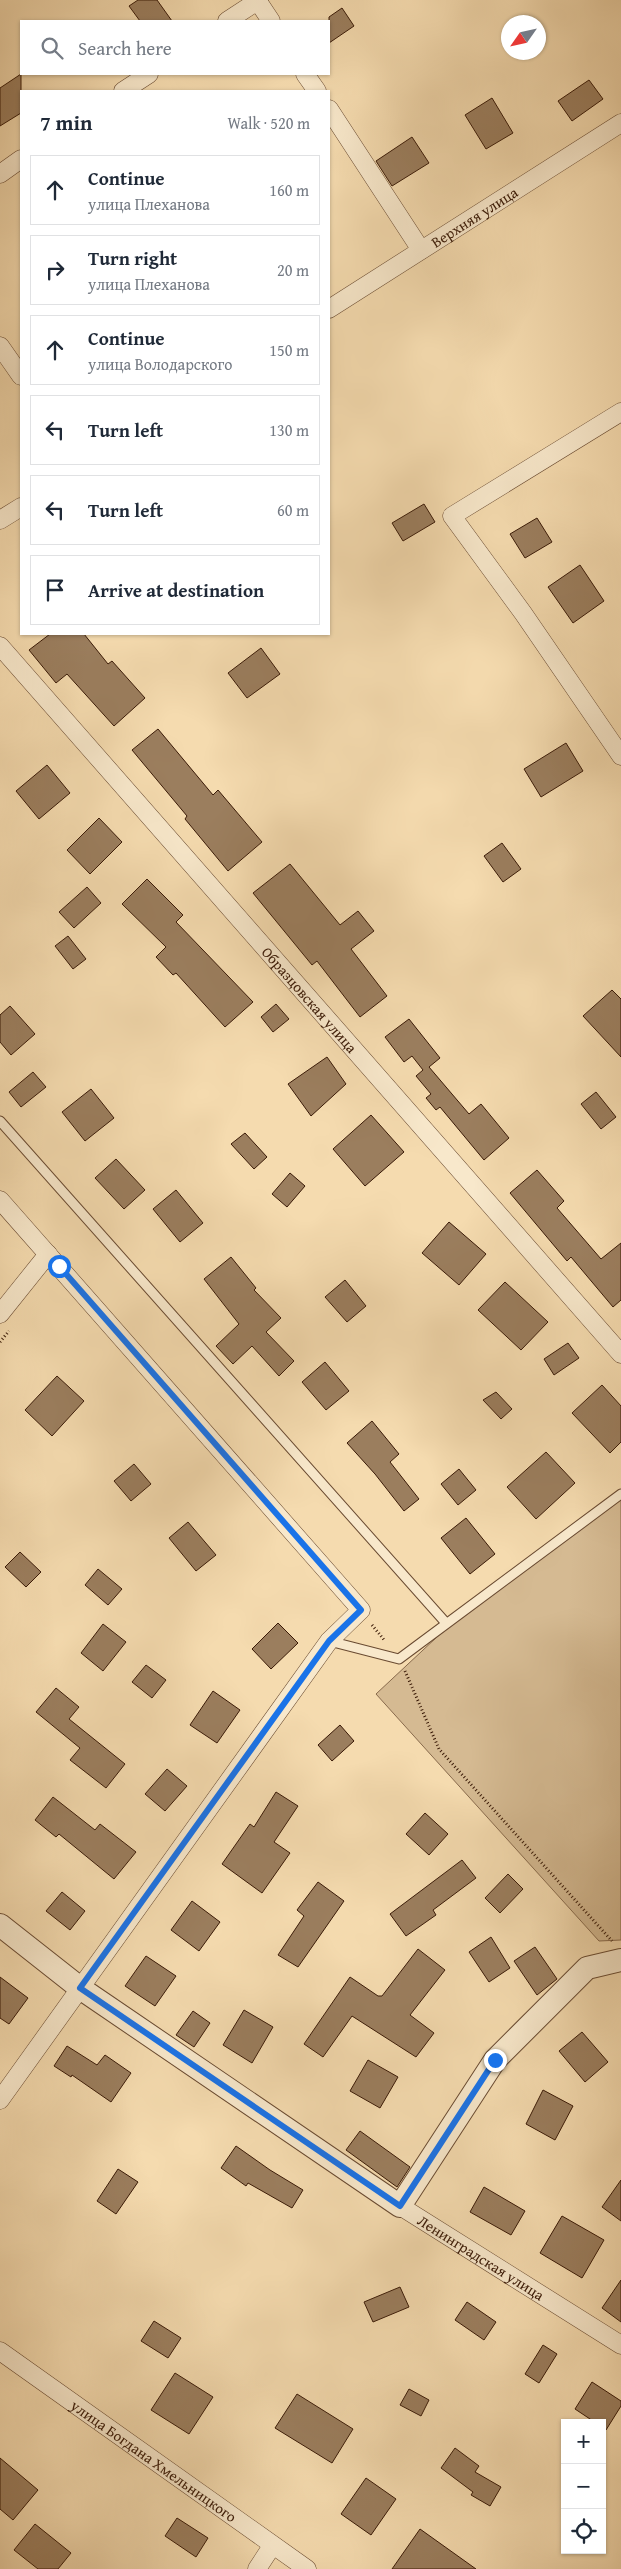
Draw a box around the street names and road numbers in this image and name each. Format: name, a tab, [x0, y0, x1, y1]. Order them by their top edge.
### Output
street label: Верхняя улица	[427, 181, 522, 252]
street label: Образцовская улица	[257, 942, 363, 1058]
street label: Ленинградская улица	[414, 2209, 549, 2305]
street label: улица Богдана Хмельницкого	[66, 2394, 242, 2527]

